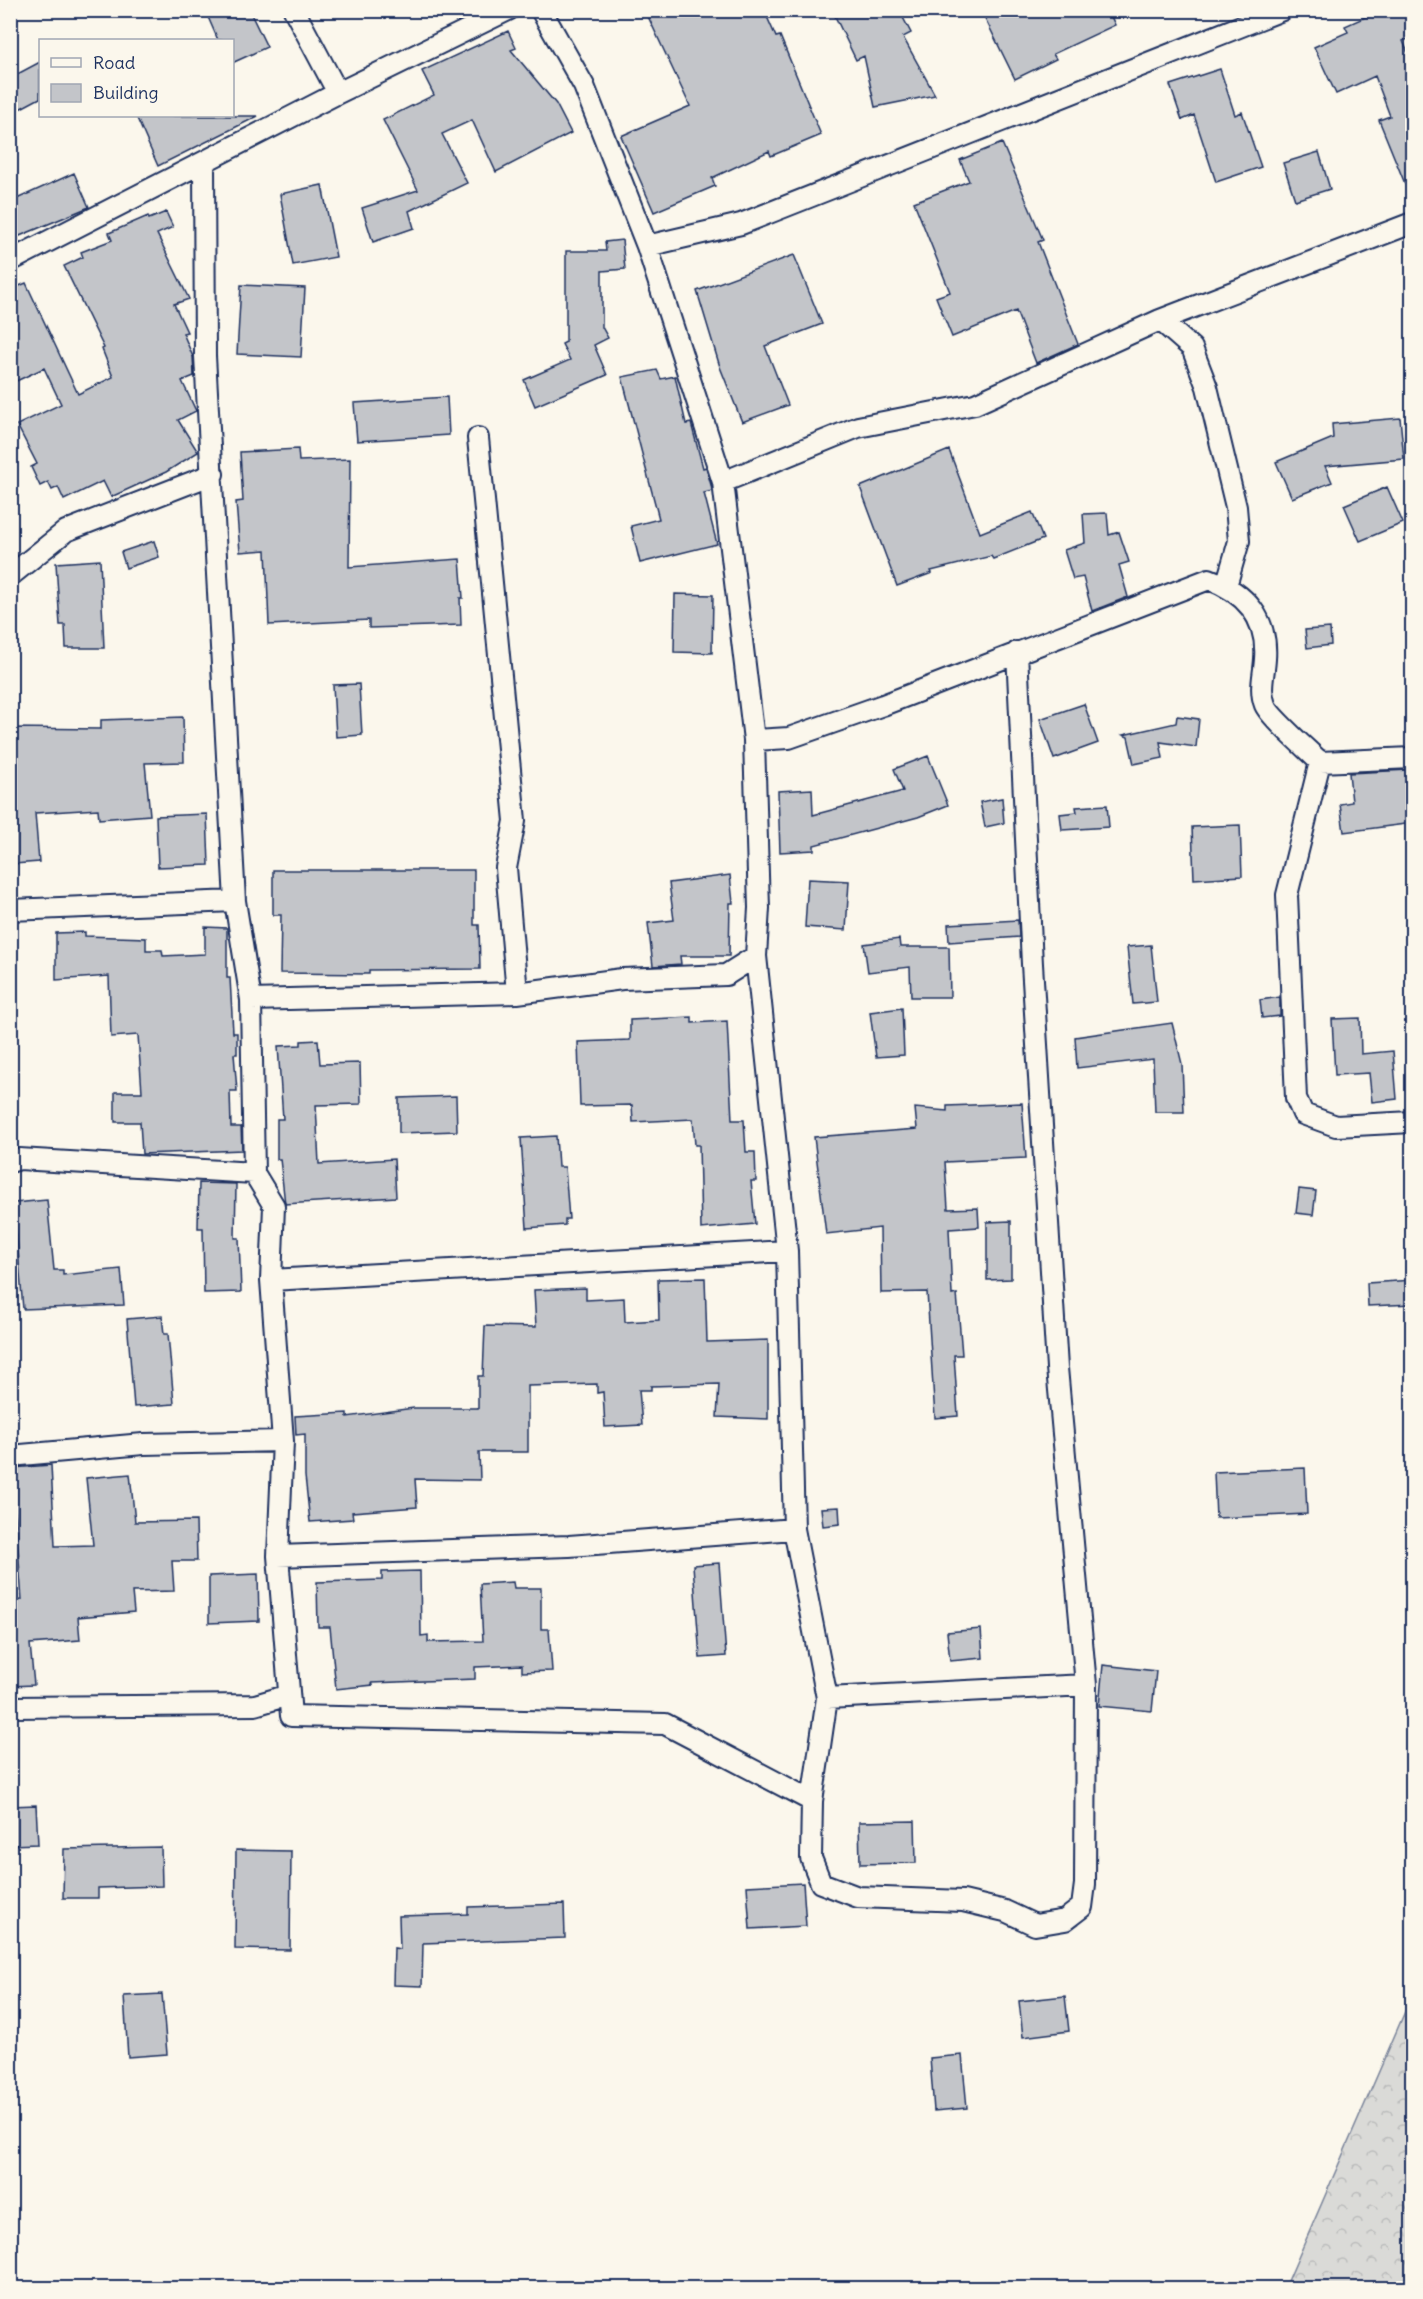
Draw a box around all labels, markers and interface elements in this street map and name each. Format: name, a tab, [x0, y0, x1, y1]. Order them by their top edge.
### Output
legend	[39, 39, 234, 117]
text: Road	[93, 51, 136, 74]
text: Building	[93, 81, 158, 104]

